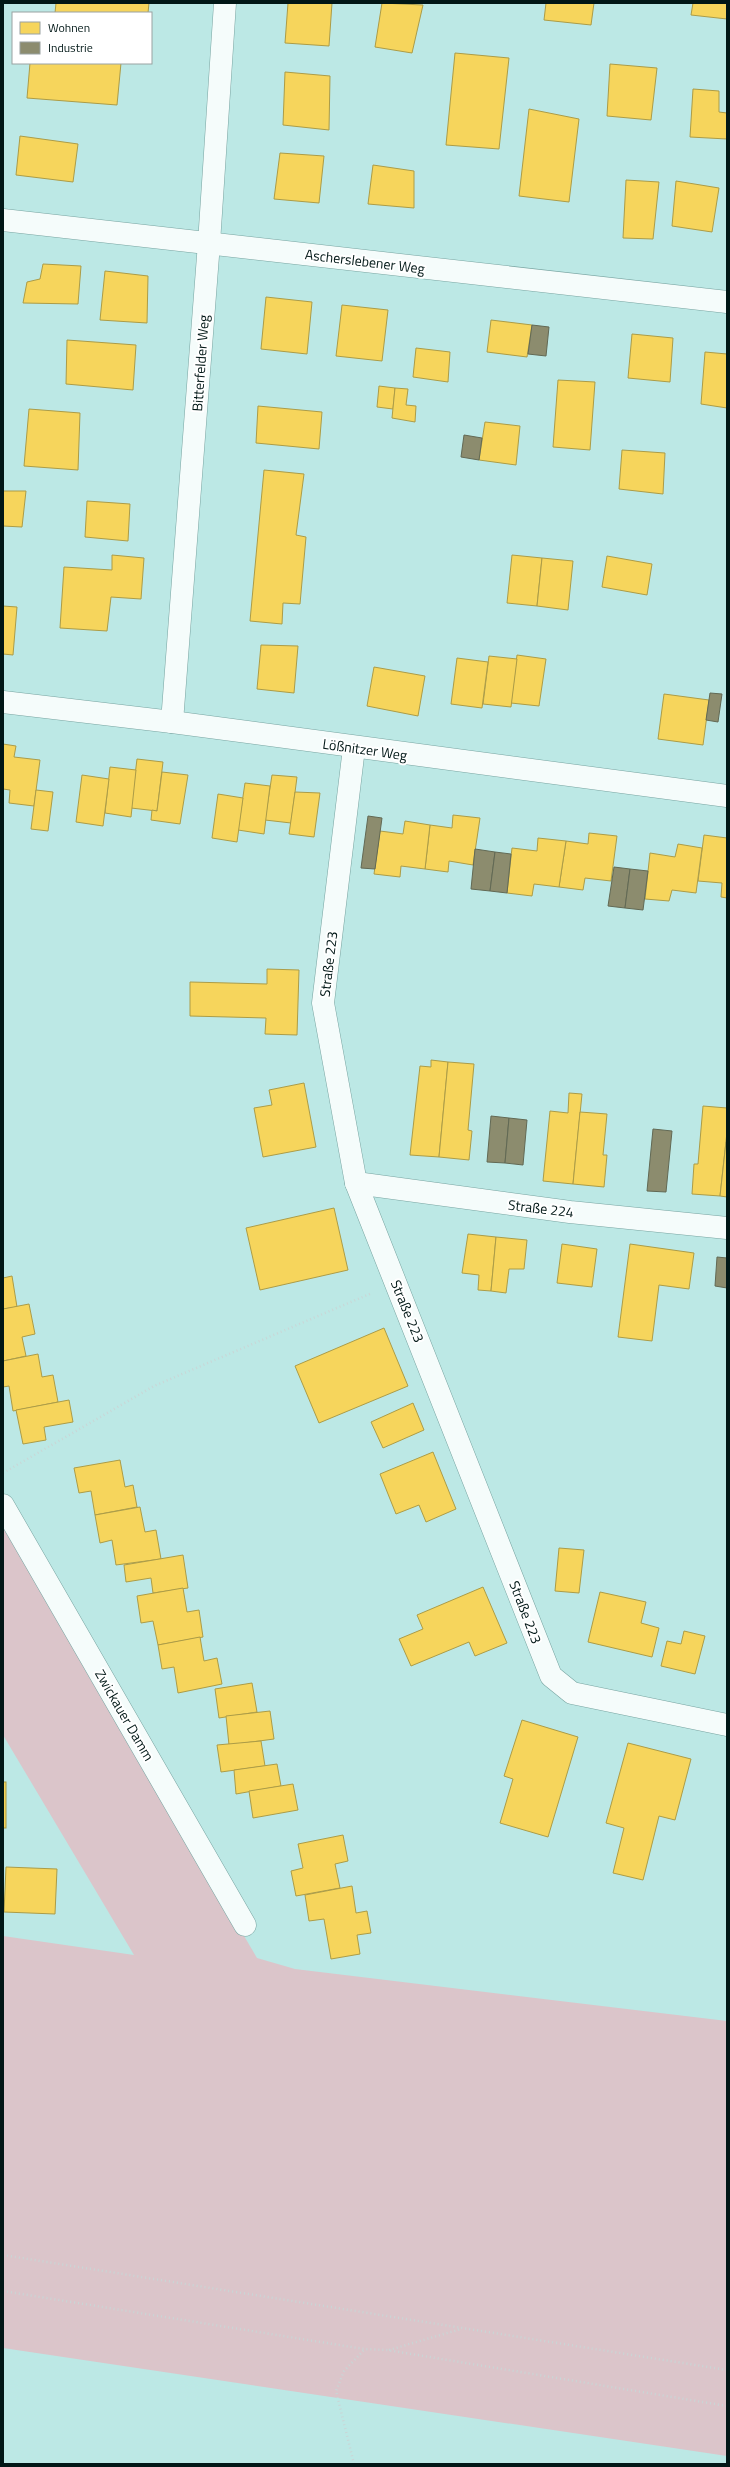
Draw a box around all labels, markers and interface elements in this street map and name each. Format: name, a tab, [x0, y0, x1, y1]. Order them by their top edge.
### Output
legend	[12, 12, 152, 64]
text: Wohnen	[48, 18, 90, 37]
text: Industrie	[48, 38, 93, 57]
street label: Ascherslebener Weg	[304, 243, 426, 279]
street label: Bitterfelder Weg	[186, 314, 214, 412]
street label: Lößnitzer Weg	[321, 733, 409, 765]
street label: Straße 223	[314, 930, 342, 998]
street label: Straße 224	[507, 1194, 575, 1222]
street label: Straße 223	[386, 1276, 430, 1346]
street label: Straße 223	[504, 1577, 548, 1647]
street label: Zwickauer Damm	[90, 1665, 160, 1765]

